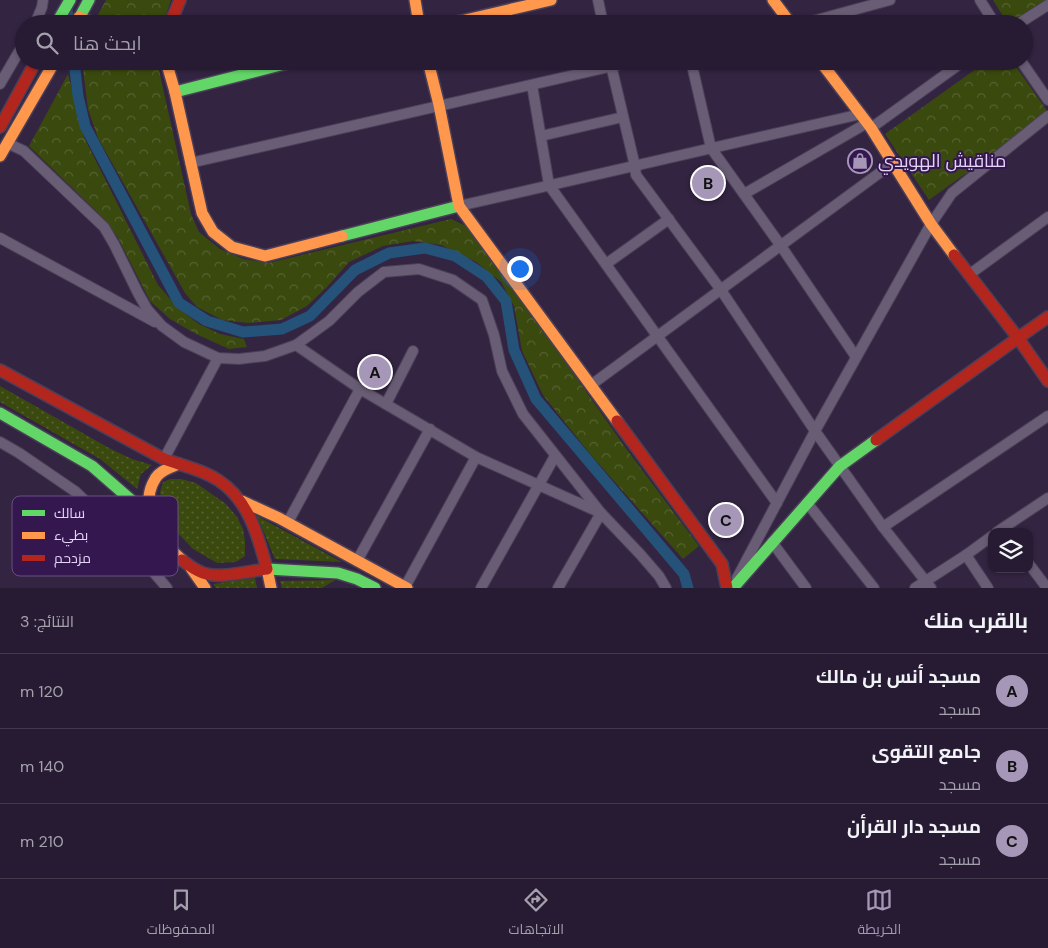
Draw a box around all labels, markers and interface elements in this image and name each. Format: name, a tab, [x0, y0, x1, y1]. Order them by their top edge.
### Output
search box	[15, 15, 1033, 70]
icon: search	[33, 29, 61, 57]
text: ابحث هنا	[73, 31, 142, 56]
shop icon: مناقيش الهويدي	[847, 148, 873, 174]
place label: مناقيش الهويدي	[878, 149, 1006, 175]
pin: B	[692, 164, 724, 202]
your location	[507, 256, 533, 282]
pin: A	[359, 353, 391, 391]
legend	[12, 496, 178, 576]
pin: C	[710, 501, 742, 539]
text: سالك	[54, 504, 85, 522]
text: بطيء	[54, 526, 88, 547]
map controls	[988, 528, 1033, 573]
button: layers	[988, 528, 1033, 573]
text: مزدحم	[54, 549, 91, 568]
text: بالقرب منك	[924, 607, 1028, 635]
text: النتائج: 3	[20, 611, 74, 632]
text: مسجد أنس بن مالك	[816, 664, 981, 689]
text: 120 m	[20, 681, 64, 702]
text: A	[1006, 681, 1018, 702]
text: مسجد	[939, 699, 981, 720]
text: جامع التقوى	[872, 739, 981, 764]
text: 140 m	[20, 756, 64, 777]
text: B	[1007, 756, 1017, 777]
text: مسجد	[939, 774, 981, 795]
text: مسجد دار القرأن	[847, 814, 981, 839]
text: 210 m	[20, 831, 64, 852]
text: C	[1006, 831, 1018, 852]
text: مسجد	[939, 849, 981, 870]
tab: المحفوظات	[147, 886, 215, 942]
tab: الاتجاهات	[509, 886, 564, 942]
tab: الخريطة	[858, 886, 901, 942]

